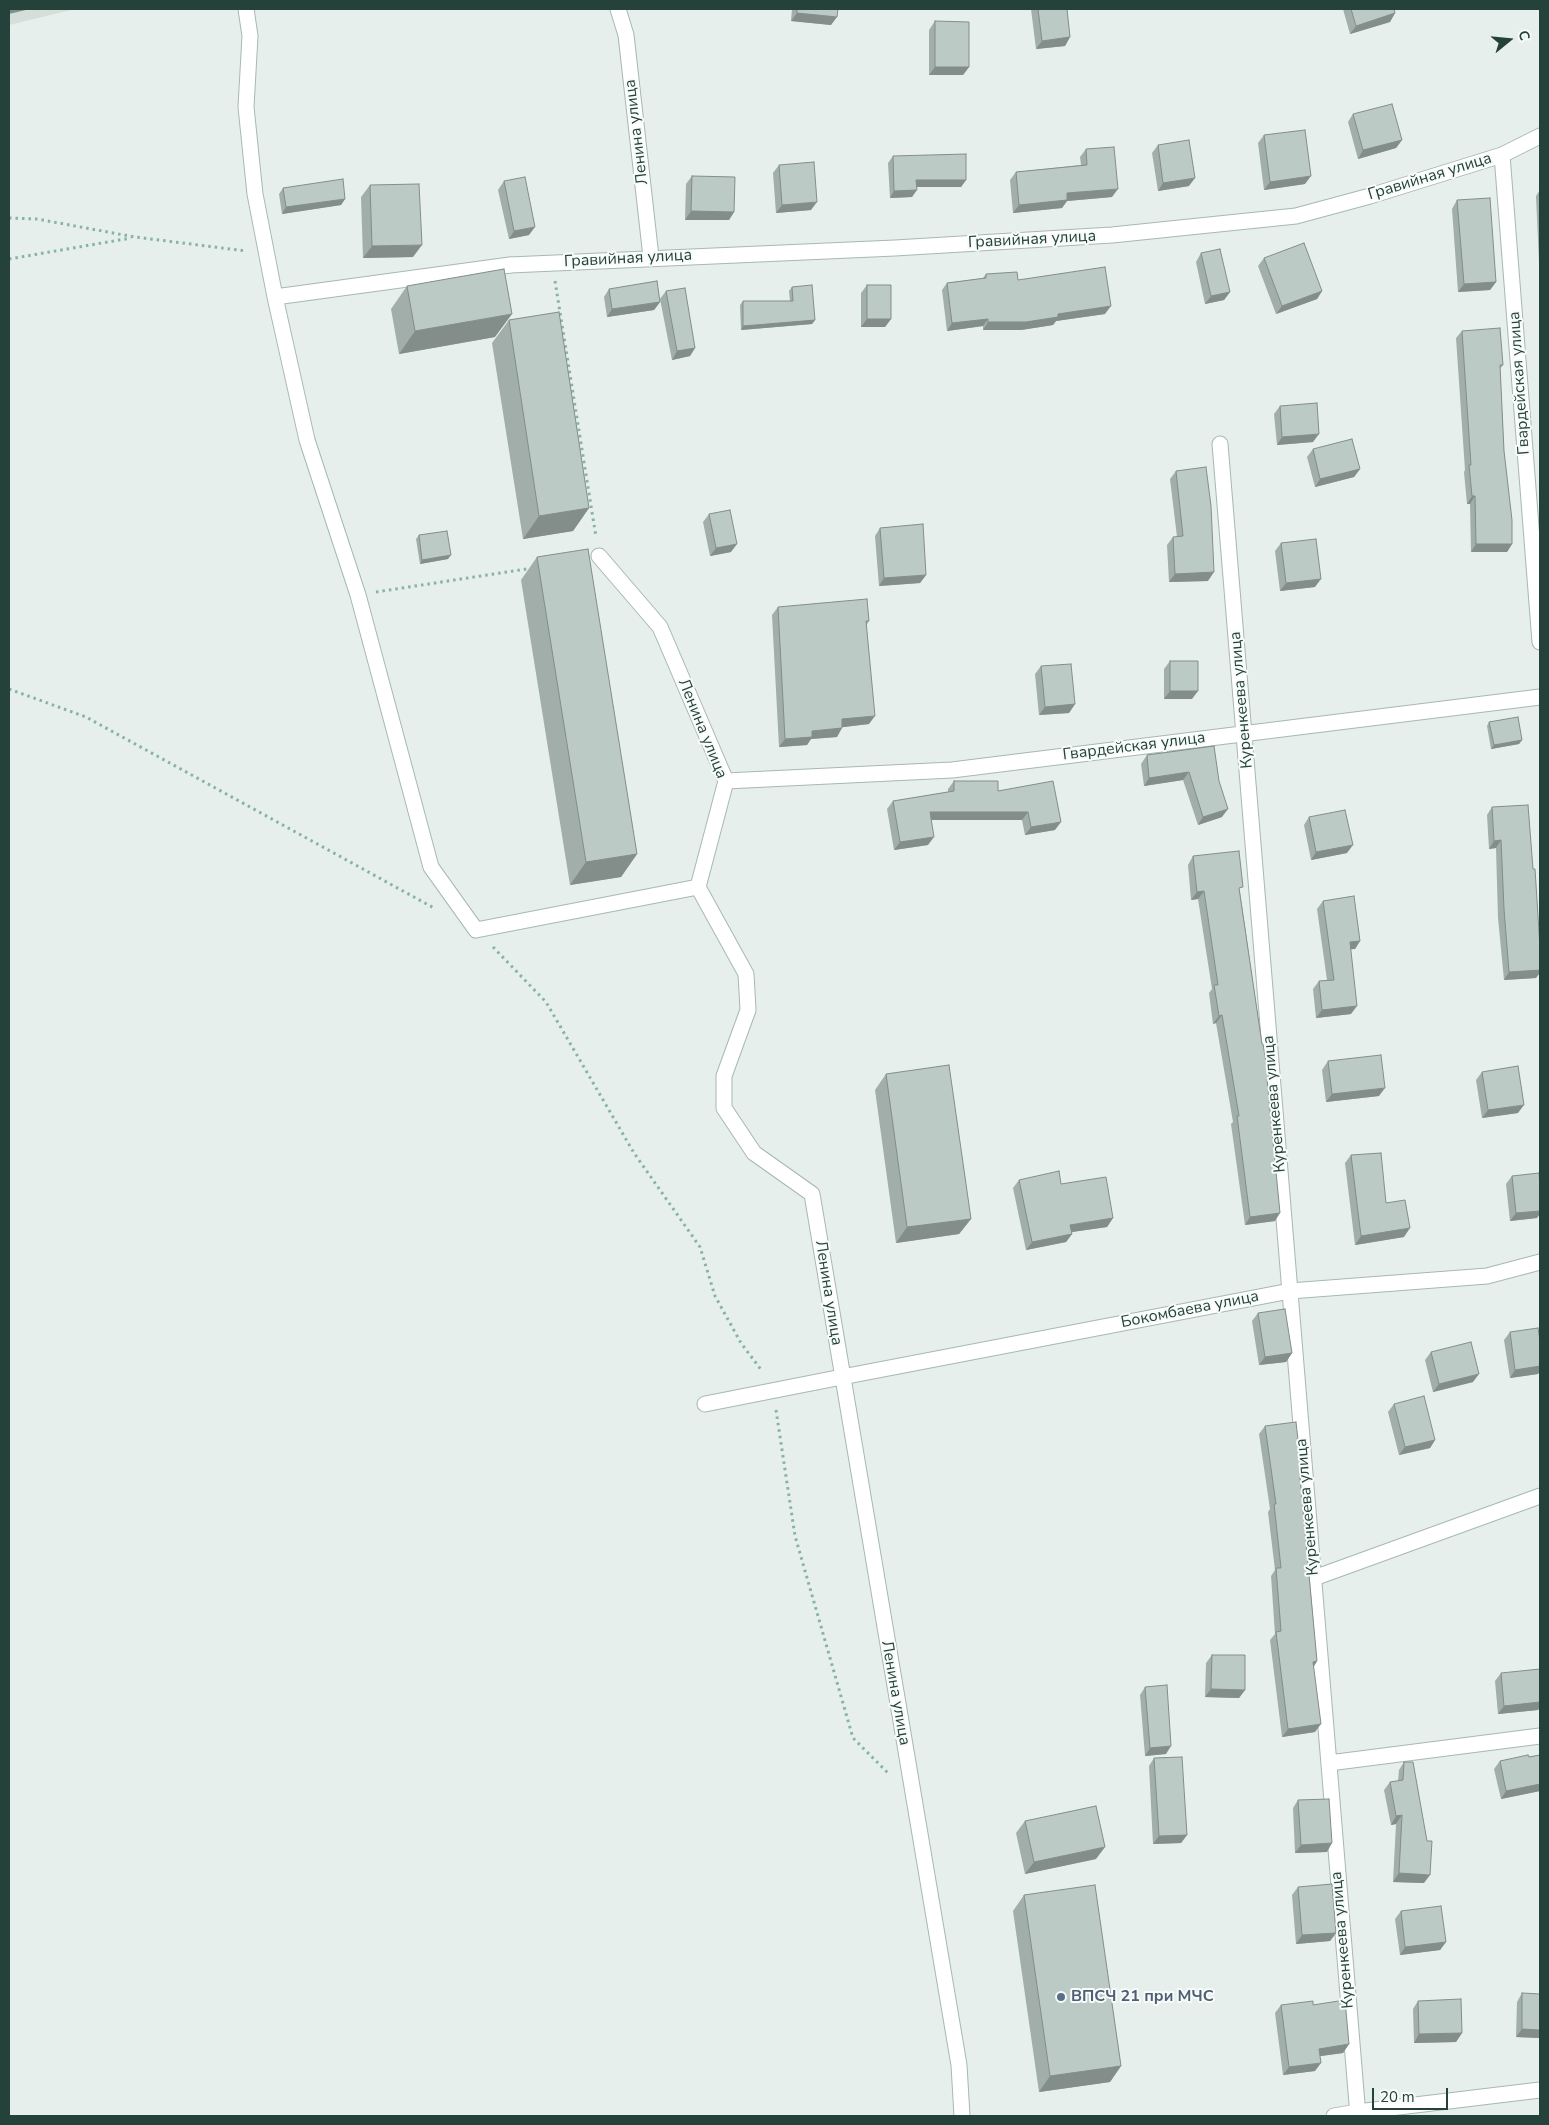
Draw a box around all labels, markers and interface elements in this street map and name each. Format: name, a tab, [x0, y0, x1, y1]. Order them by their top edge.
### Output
north arrow	[1484, 15, 1534, 65]
text: С	[1513, 28, 1534, 43]
street label: Ленина улица	[621, 78, 653, 186]
street label: Гравийная улица	[1366, 149, 1494, 205]
street label: Гравийная улица	[967, 227, 1097, 253]
street label: Гравийная улица	[563, 246, 693, 272]
street label: Гвардейская улица	[1505, 311, 1535, 455]
street label: Куренкеева улица	[1226, 631, 1258, 769]
street label: Ленина улица	[673, 676, 731, 782]
street label: Гвардейская улица	[1062, 729, 1206, 765]
street label: Куренкеева улица	[1259, 1035, 1291, 1173]
street label: Ленина улица	[810, 1239, 846, 1347]
street label: Бокомбаева улица	[1119, 1287, 1261, 1333]
street label: Куренкеева улица	[1292, 1438, 1324, 1576]
street label: Ленина улица	[876, 1639, 914, 1747]
street label: Куренкеева улица	[1327, 1871, 1359, 2009]
place label: ВПСЧ 21 при МЧС	[1071, 1987, 1214, 2007]
marker: ВПСЧ 21 при МЧС	[1055, 1991, 1067, 2003]
scale bar	[1374, 2078, 1450, 2110]
text: 20 m	[1380, 2087, 1415, 2107]

